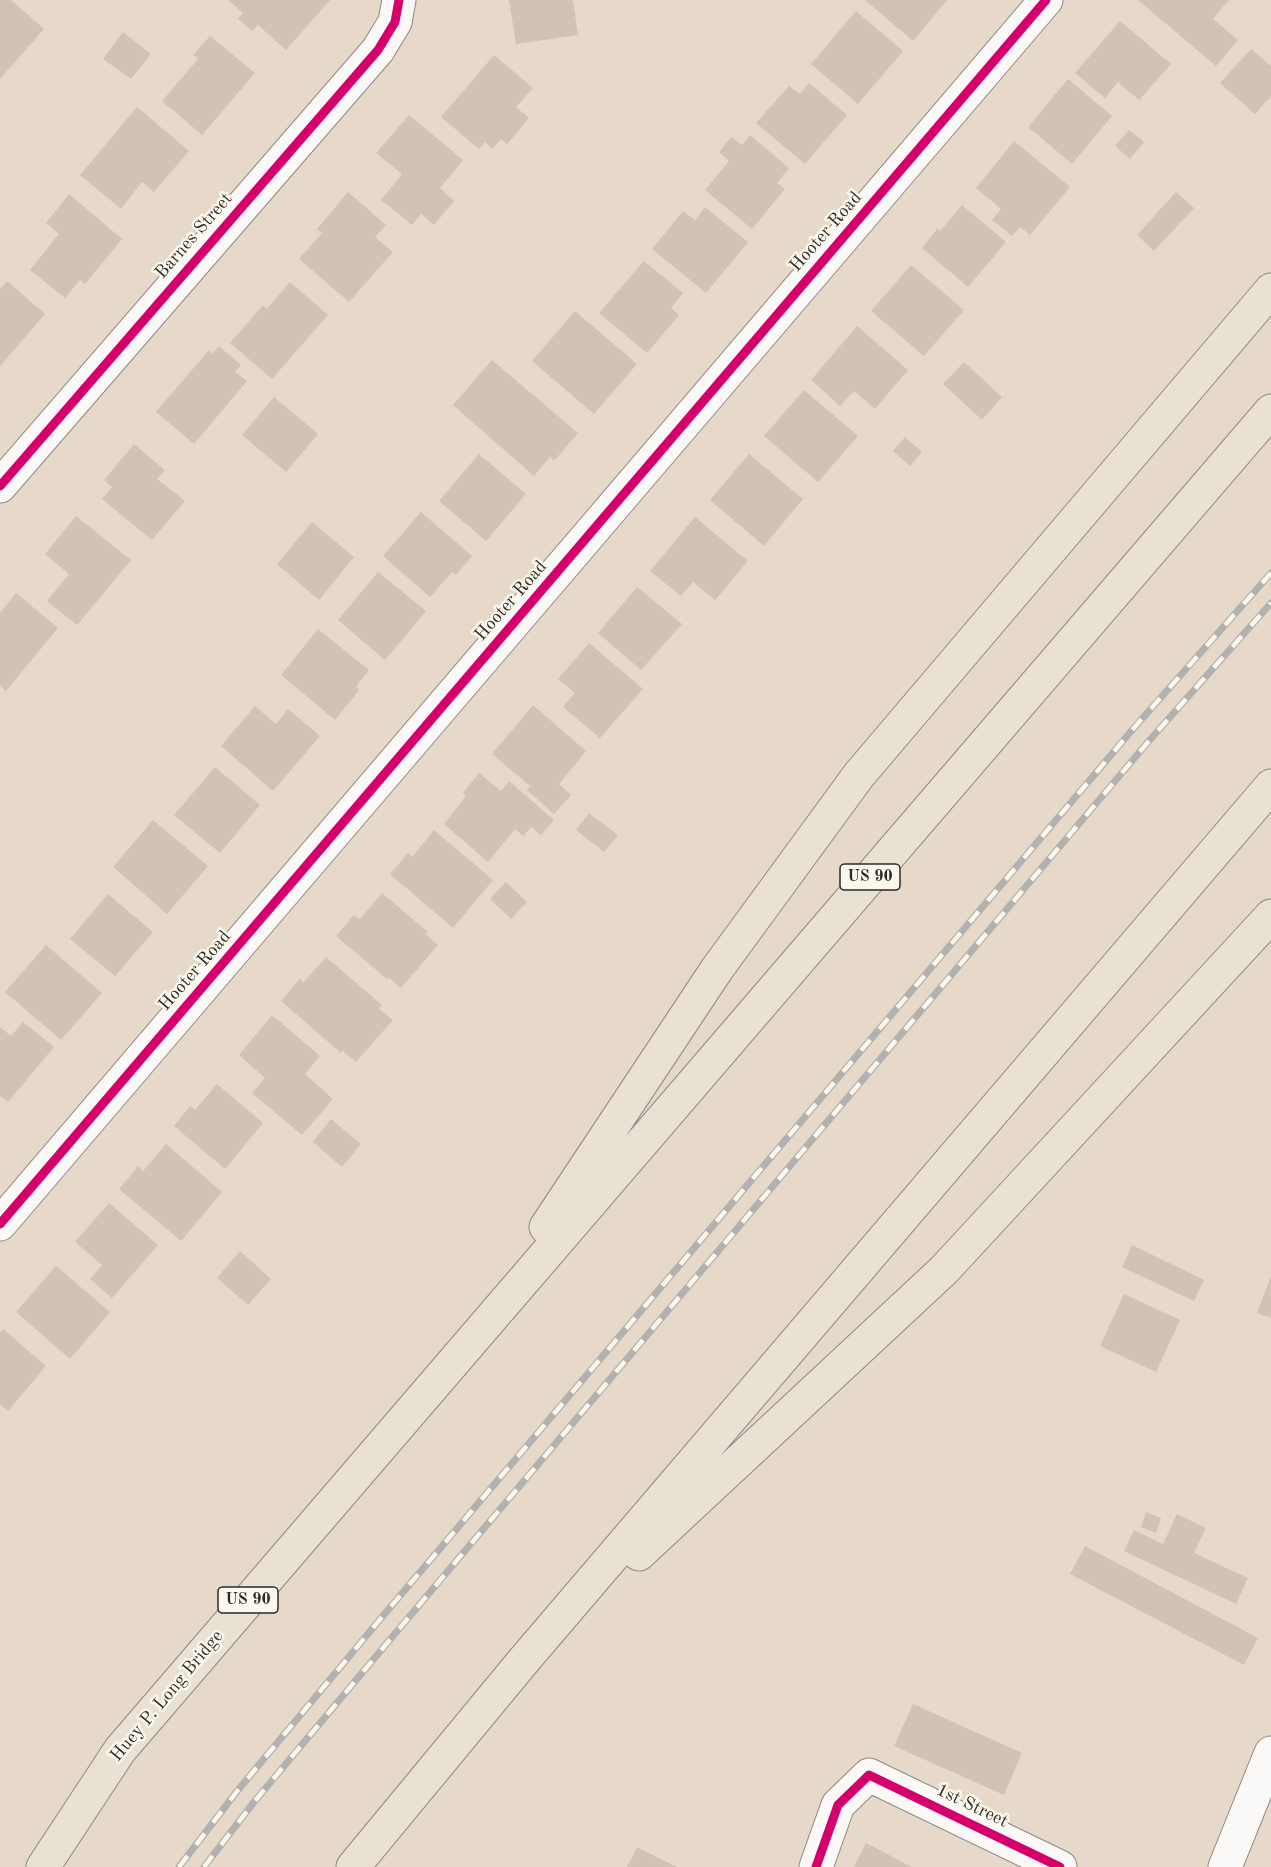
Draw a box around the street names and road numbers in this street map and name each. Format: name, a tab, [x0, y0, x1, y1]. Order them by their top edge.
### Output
street label: Barnes Street	[151, 188, 237, 284]
street label: Hooter Road	[785, 188, 867, 276]
street label: Hooter Road	[470, 557, 552, 645]
road number: US 90	[840, 864, 900, 890]
street label: Hooter Road	[154, 927, 236, 1015]
road number: US 90	[218, 1587, 278, 1613]
street label: Huey P. Long Bridge	[106, 1626, 228, 1766]
street label: 1st Street	[933, 1779, 1011, 1833]

